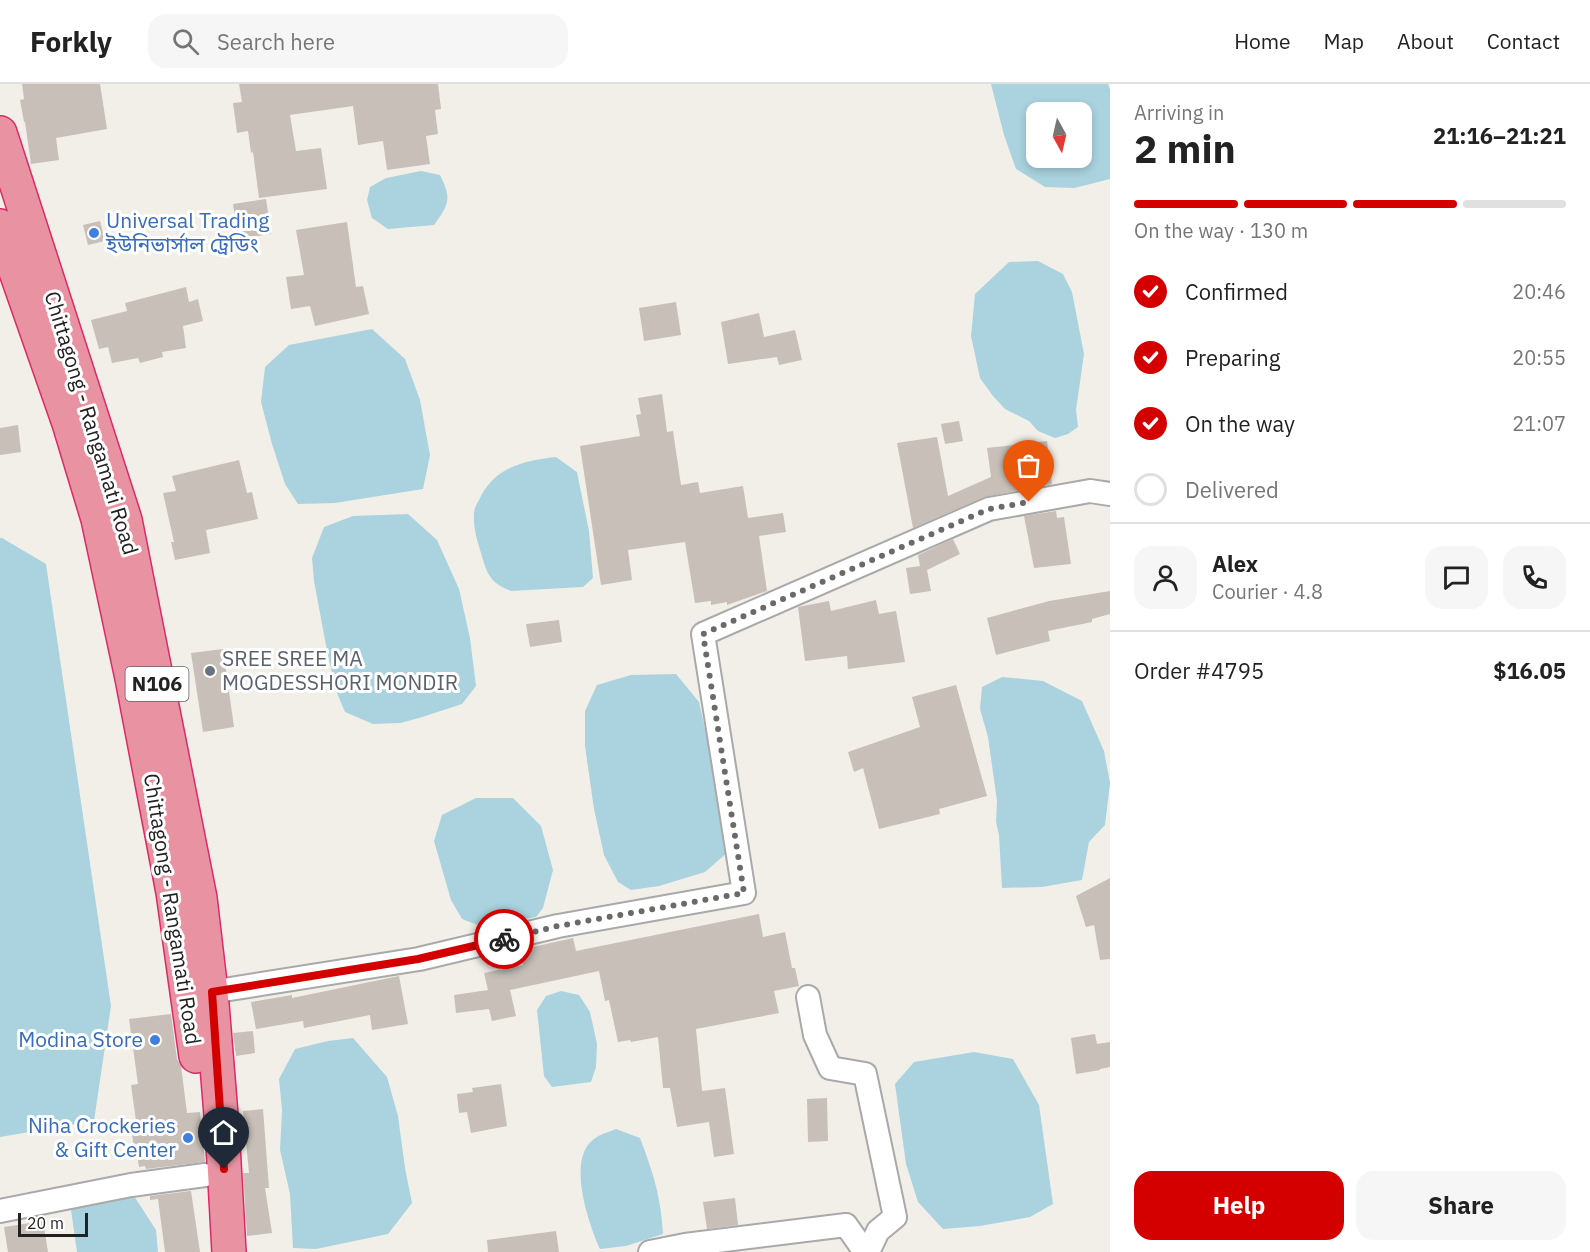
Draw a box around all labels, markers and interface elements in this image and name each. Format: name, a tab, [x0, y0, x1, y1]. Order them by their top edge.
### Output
search box	[148, 14, 568, 68]
text: Forkly	[30, 23, 112, 60]
icon: search	[169, 25, 202, 58]
text: Search here	[217, 27, 335, 56]
text: Home	[1234, 27, 1291, 55]
text: Map	[1324, 27, 1364, 55]
text: About	[1397, 27, 1454, 55]
text: Contact	[1487, 27, 1560, 55]
text: Arriving in	[1134, 99, 1224, 126]
north arrow	[1026, 102, 1092, 168]
map controls	[1026, 102, 1092, 168]
text: 21:16–21:21	[1433, 121, 1566, 150]
text: 2 min	[1134, 123, 1236, 174]
place label: Universal Trading ইউনিভার্সাল ট্রেডিং	[105, 206, 269, 258]
text: On the way · 130 m	[1134, 217, 1308, 244]
marker: Universal Trading ইউনিভার্সাল ট্রেডিং	[87, 226, 101, 240]
icon: check	[1134, 275, 1167, 308]
text: Confirmed	[1185, 277, 1288, 306]
text: 20:46	[1512, 278, 1566, 305]
street label: Chittagong - Rangamati Road	[39, 288, 145, 558]
icon: check	[1134, 341, 1167, 374]
text: Preparing	[1185, 343, 1280, 372]
text: 20:55	[1512, 344, 1566, 371]
icon: check	[1134, 407, 1167, 440]
text: On the way	[1185, 409, 1295, 438]
text: 21:07	[1512, 410, 1566, 437]
pin	[1003, 440, 1054, 502]
icon: bag	[1012, 449, 1045, 482]
text: Delivered	[1185, 475, 1279, 504]
button: person	[1134, 546, 1197, 609]
button: chat	[1425, 546, 1488, 609]
button: phone	[1503, 546, 1566, 609]
text: Alex	[1212, 549, 1258, 578]
text: Courier · 4.8	[1212, 578, 1323, 605]
place label: SREE SREE MA MOGDESSHORI MONDIR	[222, 644, 458, 696]
text: Order #4795	[1134, 656, 1264, 685]
text: $16.05	[1493, 656, 1566, 685]
marker: SREE SREE MA MOGDESSHORI MONDIR	[203, 664, 217, 678]
road number: N106	[126, 667, 188, 701]
street label: Chittagong - Rangamati Road	[138, 771, 208, 1046]
courier	[474, 909, 534, 969]
icon: bike	[488, 923, 521, 956]
place label: Modina Store	[18, 1025, 143, 1053]
marker: Modina Store	[148, 1033, 162, 1047]
pin	[198, 1107, 249, 1169]
place label: Niha Crockeries & Gift Center	[28, 1111, 176, 1163]
icon: home	[207, 1116, 240, 1149]
marker: Niha Crockeries & Gift Center	[181, 1131, 195, 1145]
button: Help	[1134, 1171, 1344, 1240]
button: Share	[1356, 1171, 1566, 1240]
scale bar	[18, 1210, 88, 1238]
text: 20 m	[27, 1213, 64, 1233]

